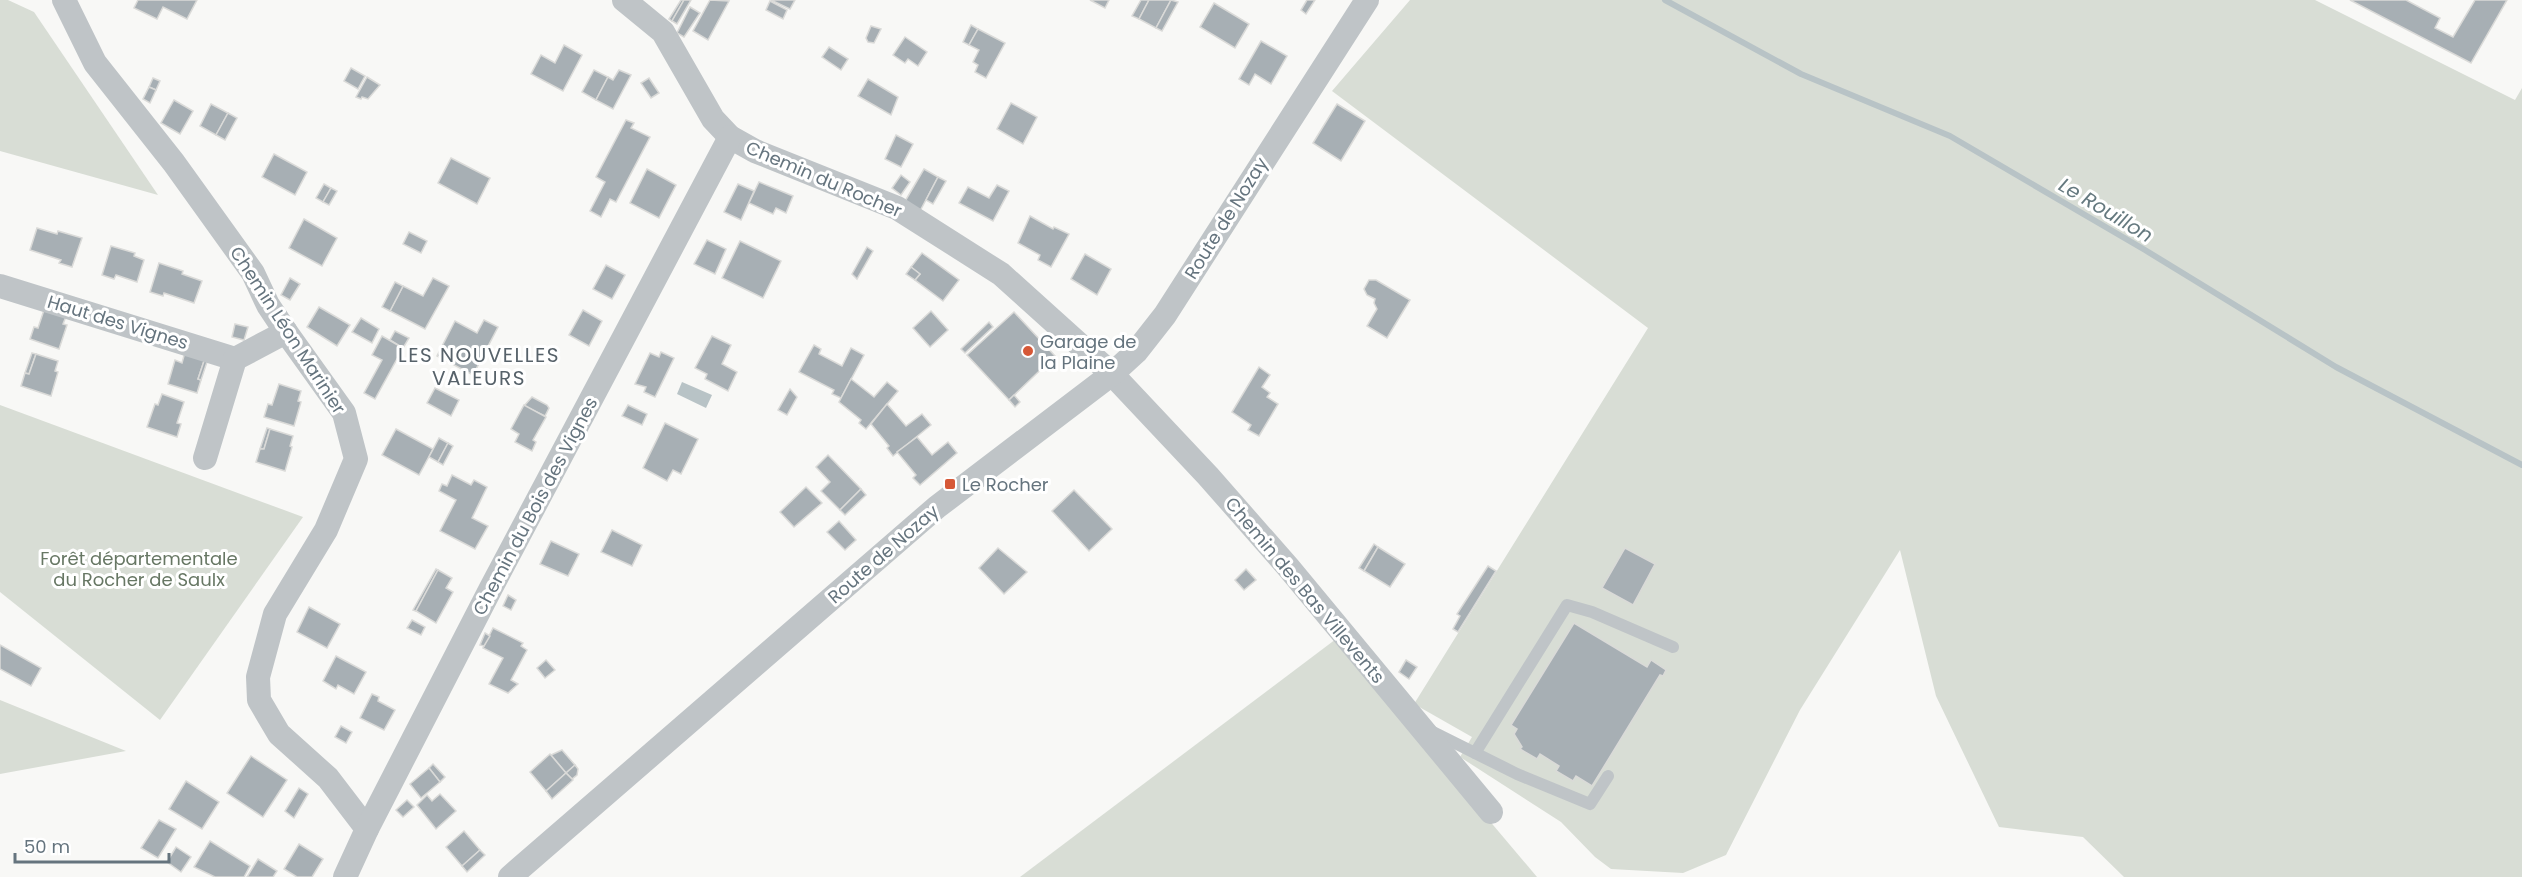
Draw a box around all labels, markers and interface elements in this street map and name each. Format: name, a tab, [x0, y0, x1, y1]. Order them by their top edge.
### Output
street label: Chemin du Rocher	[742, 135, 906, 223]
street label: Route de Nozay	[1178, 152, 1274, 284]
water label: Le Rouillon	[2054, 171, 2158, 249]
street label: Chemin Léon Marinier	[224, 241, 352, 419]
street label: Haut des Vignes	[45, 289, 191, 355]
place label: Garage de la Plaine	[1040, 329, 1137, 375]
district label: LES NOUVELLES VALEURS	[398, 341, 560, 392]
marker: Garage de la Plaine	[1021, 344, 1035, 358]
street label: Chemin du Bois des Vignes	[467, 392, 603, 620]
place label: Le Rocher	[962, 472, 1049, 497]
marker: Le Rocher	[943, 477, 957, 491]
street label: Chemin des Bas Villevents	[1220, 492, 1390, 688]
street label: Route de Nozay	[822, 499, 944, 609]
park label: Forêt départementale du Rocher de Saulx	[40, 546, 238, 592]
scale bar	[15, 826, 170, 864]
text: 50 m	[24, 834, 70, 859]

